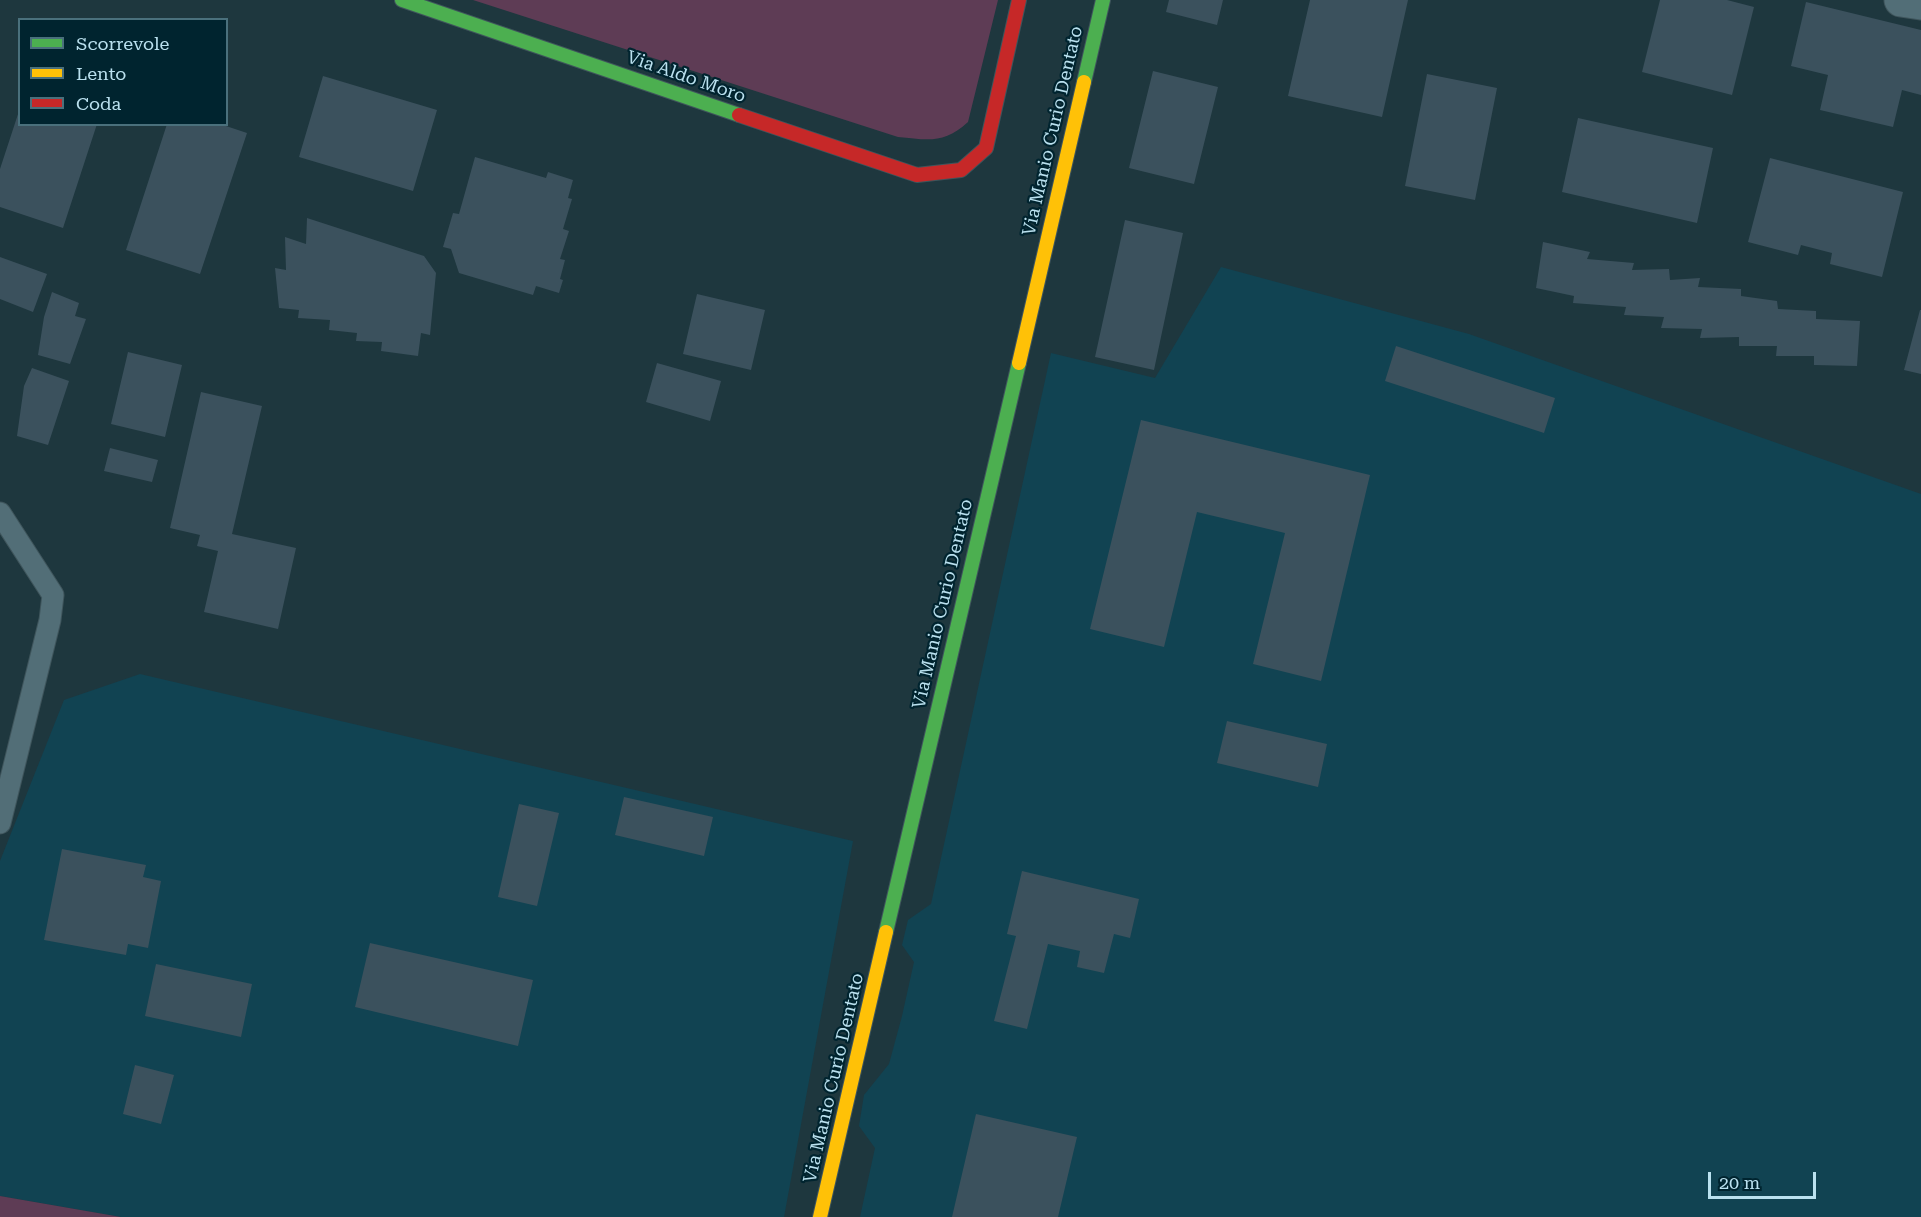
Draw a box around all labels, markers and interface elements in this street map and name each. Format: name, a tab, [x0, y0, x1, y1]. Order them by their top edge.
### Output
legend	[18, 18, 228, 126]
street label: Via Manio Curio Dentato	[1018, 24, 1088, 238]
text: Scorrevole	[76, 33, 169, 54]
street label: Via Aldo Moro	[624, 47, 748, 107]
text: Lento	[76, 63, 126, 84]
text: Coda	[76, 93, 121, 114]
street label: Via Manio Curio Dentato	[908, 497, 978, 711]
street label: Via Manio Curio Dentato	[799, 971, 869, 1185]
scale bar	[1711, 1160, 1819, 1198]
text: 20 m	[1719, 1172, 1760, 1193]

